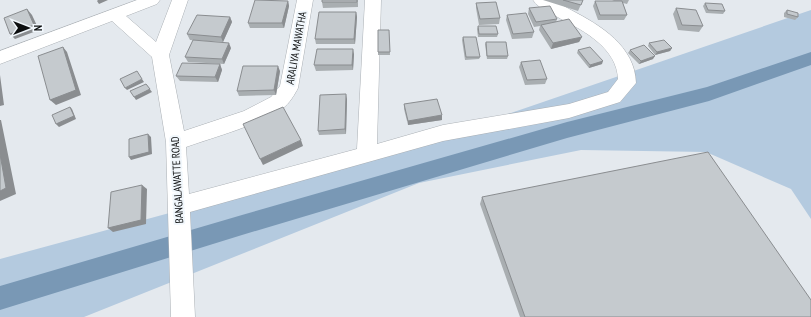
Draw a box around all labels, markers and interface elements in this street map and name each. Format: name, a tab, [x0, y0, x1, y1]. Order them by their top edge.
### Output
north arrow	[8, 8, 48, 48]
street label: ARALIYA MAWATHA	[283, 10, 309, 86]
text: N	[31, 25, 45, 31]
street label: BANGALAWATTE ROAD	[168, 136, 186, 224]

